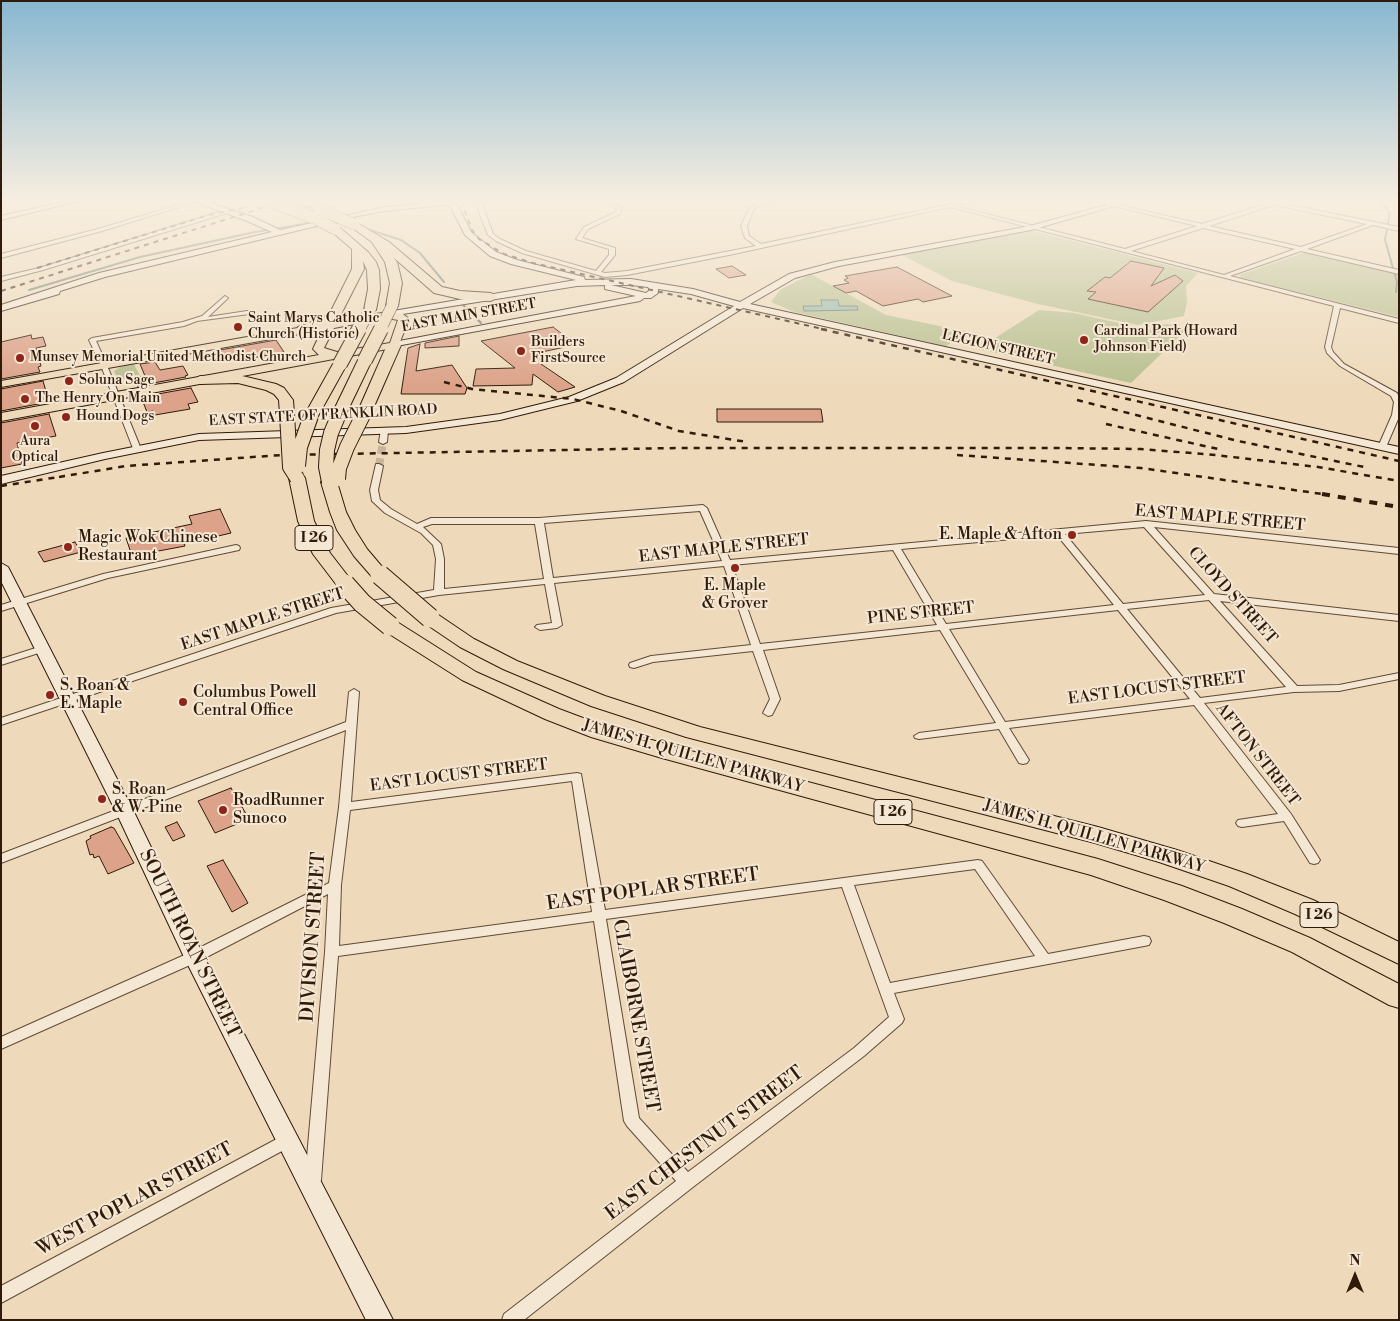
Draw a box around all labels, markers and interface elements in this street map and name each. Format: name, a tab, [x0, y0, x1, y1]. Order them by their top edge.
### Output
street label: EAST MAIN STREET	[400, 296, 538, 336]
place label: Saint Marys Catholic Church (Historic)	[248, 311, 380, 344]
marker: Saint Marys Catholic Church (Historic)	[232, 321, 244, 333]
place label: Cardinal Park (Howard Johnson Field)	[1094, 324, 1238, 357]
street label: LEGION STREET	[940, 327, 1056, 369]
marker: Cardinal Park (Howard Johnson Field)	[1078, 334, 1090, 346]
place label: Builders FirstSource	[531, 335, 606, 368]
marker: Builders FirstSource	[515, 345, 527, 357]
place label: Munsey Memorial United Methodist Church	[30, 350, 306, 366]
marker: Munsey Memorial United Methodist Church	[14, 352, 26, 364]
place label: Soluna Sage	[79, 373, 155, 389]
marker: Soluna Sage	[63, 375, 75, 387]
place label: The Henry On Main	[35, 391, 160, 407]
marker: The Henry On Main	[19, 393, 31, 405]
street label: EAST STATE OF FRANKLIN ROAD	[208, 402, 438, 430]
place label: Hound Dogs	[76, 409, 154, 425]
marker: Hound Dogs	[60, 411, 72, 423]
marker: Aura Optical	[29, 420, 41, 432]
place label: Aura Optical	[12, 434, 58, 467]
street label: EAST MAPLE STREET	[1134, 502, 1306, 536]
place label: E. Maple & Afton	[939, 525, 1062, 545]
road number: I 26	[295, 526, 333, 550]
place label: Magic Wok Chinese Restaurant	[78, 528, 218, 566]
marker: E. Maple & Afton	[1066, 529, 1078, 541]
street label: EAST MAPLE STREET	[638, 531, 810, 567]
marker: Magic Wok Chinese Restaurant	[62, 541, 74, 553]
street label: CLOYD STREET	[1183, 544, 1281, 648]
marker: E. Maple & Grover	[729, 562, 741, 574]
place label: E. Maple & Grover	[702, 576, 768, 614]
street label: EAST MAPLE STREET	[179, 584, 347, 656]
street label: PINE STREET	[866, 599, 976, 629]
street label: EAST LOCUST STREET	[1067, 669, 1247, 709]
place label: S. Roan & E. Maple	[60, 676, 130, 714]
place label: Columbus Powell Central Office	[193, 683, 316, 721]
marker: S. Roan & E. Maple	[44, 689, 56, 701]
marker: Columbus Powell Central Office	[177, 696, 189, 708]
street label: AFTON STREET	[1211, 700, 1303, 810]
street label: JAMES H. QUILLEN PARKWAY	[580, 716, 806, 798]
street label: EAST LOCUST STREET	[369, 756, 549, 796]
place label: S. Roan & W. Pine	[112, 780, 182, 818]
place label: RoadRunner Sunoco	[233, 791, 324, 829]
marker: S. Roan & W. Pine	[96, 793, 108, 805]
street label: JAMES H. QUILLEN PARKWAY	[981, 796, 1207, 878]
road number: I 26	[874, 800, 912, 824]
marker: RoadRunner Sunoco	[217, 804, 229, 816]
street label: SOUTH ROAN STREET	[133, 846, 245, 1042]
street label: DIVISION STREET	[297, 851, 331, 1023]
street label: EAST POPLAR STREET	[545, 864, 761, 916]
road number: I 26	[1300, 902, 1338, 928]
street label: CLAIBORNE STREET	[607, 918, 663, 1114]
street label: EAST CHESTNUT STREET	[601, 1062, 809, 1226]
street label: WEST POPLAR STREET	[33, 1138, 237, 1262]
north arrow	[1330, 1251, 1380, 1301]
text: N	[1349, 1252, 1361, 1270]

